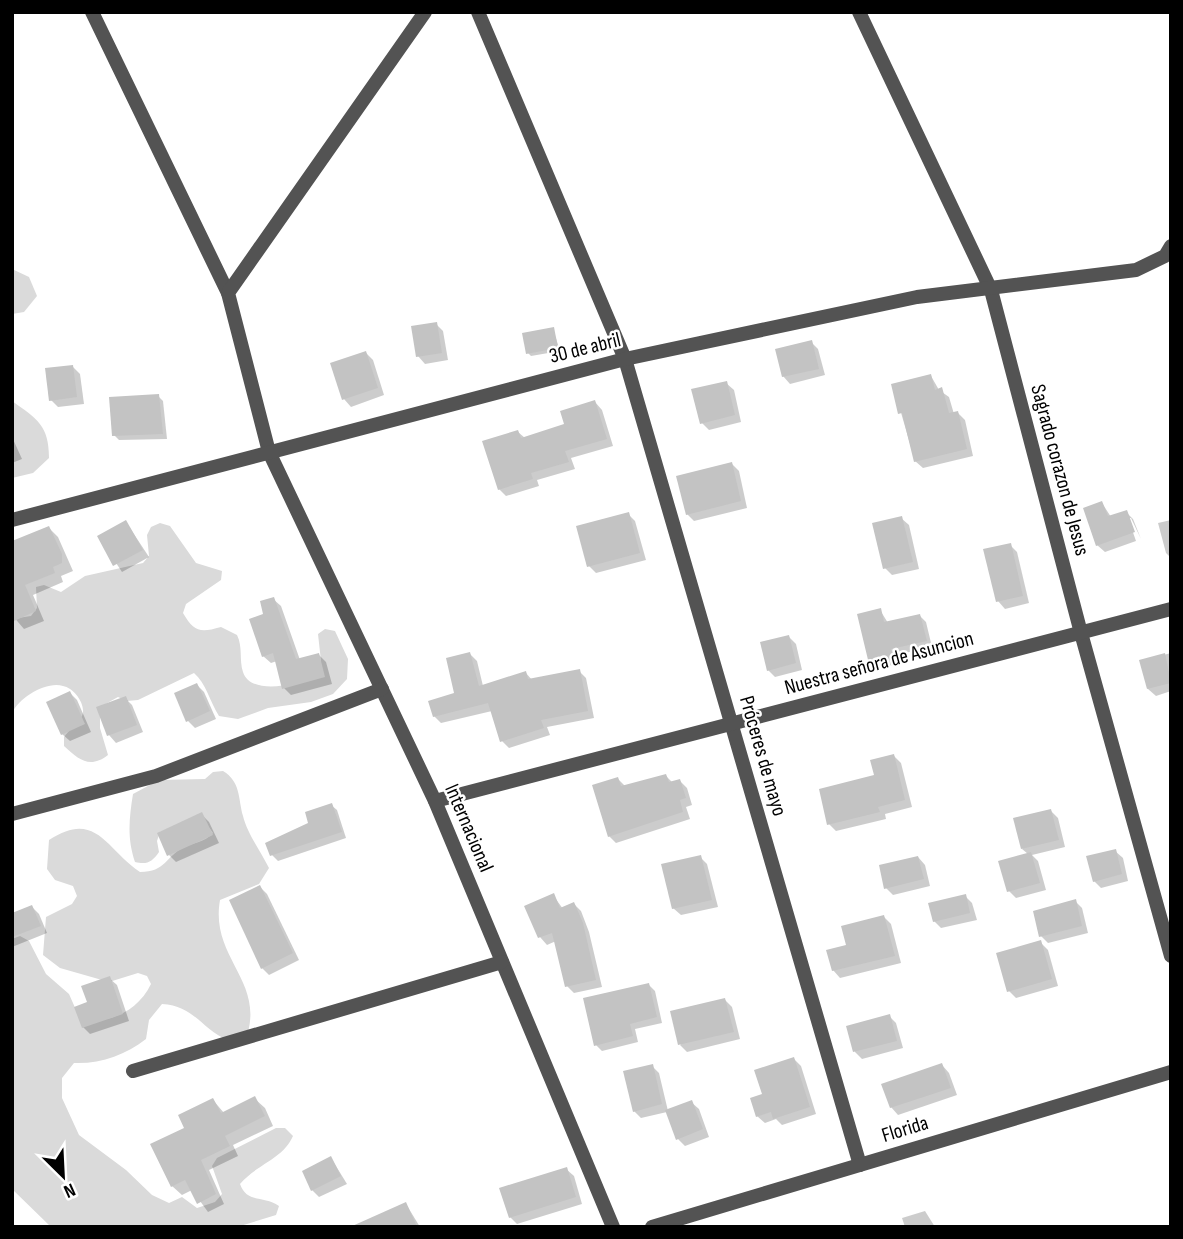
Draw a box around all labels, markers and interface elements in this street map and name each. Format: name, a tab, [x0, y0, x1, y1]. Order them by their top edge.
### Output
street label: 30 de abril	[547, 327, 623, 369]
street label: Sagrado corazon de Jesus	[1025, 382, 1095, 558]
street label: Nuestra señora de Asuncion	[782, 626, 976, 700]
street label: Próceres de mayo	[734, 693, 792, 819]
street label: Internacional	[439, 780, 499, 876]
street label: Florida	[879, 1110, 931, 1148]
north arrow	[28, 1141, 98, 1211]
text: N	[60, 1178, 79, 1203]

